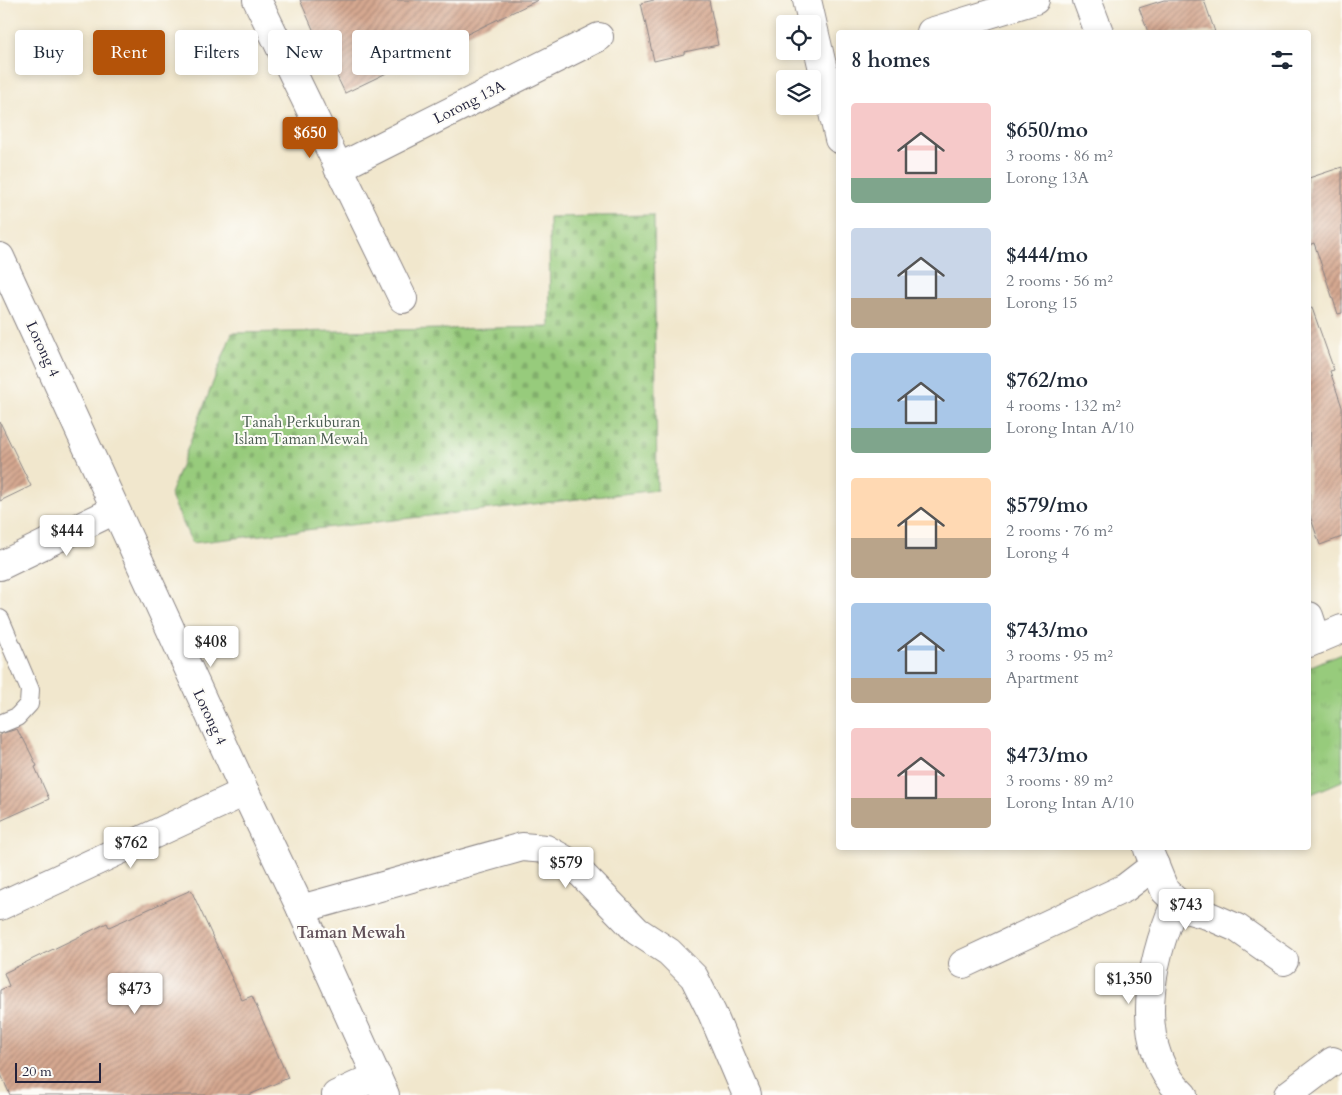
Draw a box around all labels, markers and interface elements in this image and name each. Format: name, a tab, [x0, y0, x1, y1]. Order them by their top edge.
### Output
map controls	[776, 15, 821, 115]
button: locate	[776, 15, 821, 60]
chip: Buy	[15, 30, 83, 75]
chip: Rent	[93, 30, 165, 75]
chip: Filters	[175, 30, 258, 75]
chip: New	[268, 30, 342, 75]
chip: Apartment	[352, 30, 469, 75]
text: 8 homes	[851, 46, 930, 75]
icon: filters	[1268, 46, 1296, 74]
button: layers	[776, 70, 821, 115]
street label: Lorong 13A	[430, 75, 508, 129]
pin: $650	[280, 116, 340, 159]
text: $650/mo	[1006, 116, 1088, 145]
text: $650	[294, 122, 326, 144]
icon: home	[891, 123, 951, 183]
text: 3 rooms · 86 m²	[1006, 145, 1113, 167]
text: Lorong 13A	[1006, 167, 1089, 189]
text: $444/mo	[1006, 241, 1088, 270]
icon: home	[891, 248, 951, 308]
text: 2 rooms · 56 m²	[1006, 270, 1113, 292]
text: Lorong 15	[1006, 292, 1078, 314]
street label: Lorong 4	[21, 318, 65, 380]
text: $762/mo	[1006, 366, 1088, 395]
icon: home	[891, 373, 951, 433]
text: 4 rooms · 132 m²	[1006, 395, 1121, 417]
park label: Tanah Perkuburan Islam Taman Mewah	[234, 412, 369, 449]
text: Lorong Intan A/10	[1006, 417, 1134, 439]
text: $579/mo	[1006, 491, 1088, 520]
icon: home	[891, 498, 951, 558]
pin: $444	[37, 514, 97, 557]
text: $444	[51, 520, 83, 542]
text: 2 rooms · 76 m²	[1006, 520, 1113, 542]
text: Lorong 4	[1006, 542, 1069, 564]
text: $743/mo	[1006, 616, 1088, 645]
icon: home	[891, 623, 951, 683]
pin: $408	[181, 626, 241, 668]
text: $408	[195, 631, 227, 653]
text: 3 rooms · 95 m²	[1006, 645, 1113, 667]
text: Apartment	[1006, 667, 1079, 689]
street label: Lorong 4	[188, 686, 232, 748]
text: $473/mo	[1006, 741, 1088, 770]
icon: home	[891, 748, 951, 808]
text: 3 rooms · 89 m²	[1006, 770, 1113, 792]
text: Lorong Intan A/10	[1006, 792, 1134, 814]
pin: $762	[101, 826, 161, 869]
text: $762	[115, 832, 147, 854]
pin: $579	[536, 846, 596, 889]
text: $579	[550, 852, 582, 874]
pin: $743	[1156, 888, 1216, 931]
text: $743	[1170, 894, 1202, 916]
district label: Taman Mewah	[297, 922, 406, 944]
pin: $1,350	[1088, 962, 1170, 1005]
text: $1,350	[1106, 968, 1152, 990]
pin: $473	[105, 972, 165, 1015]
text: $473	[119, 978, 151, 1000]
scale bar	[15, 1060, 101, 1083]
text: 20 m	[22, 1062, 52, 1081]

